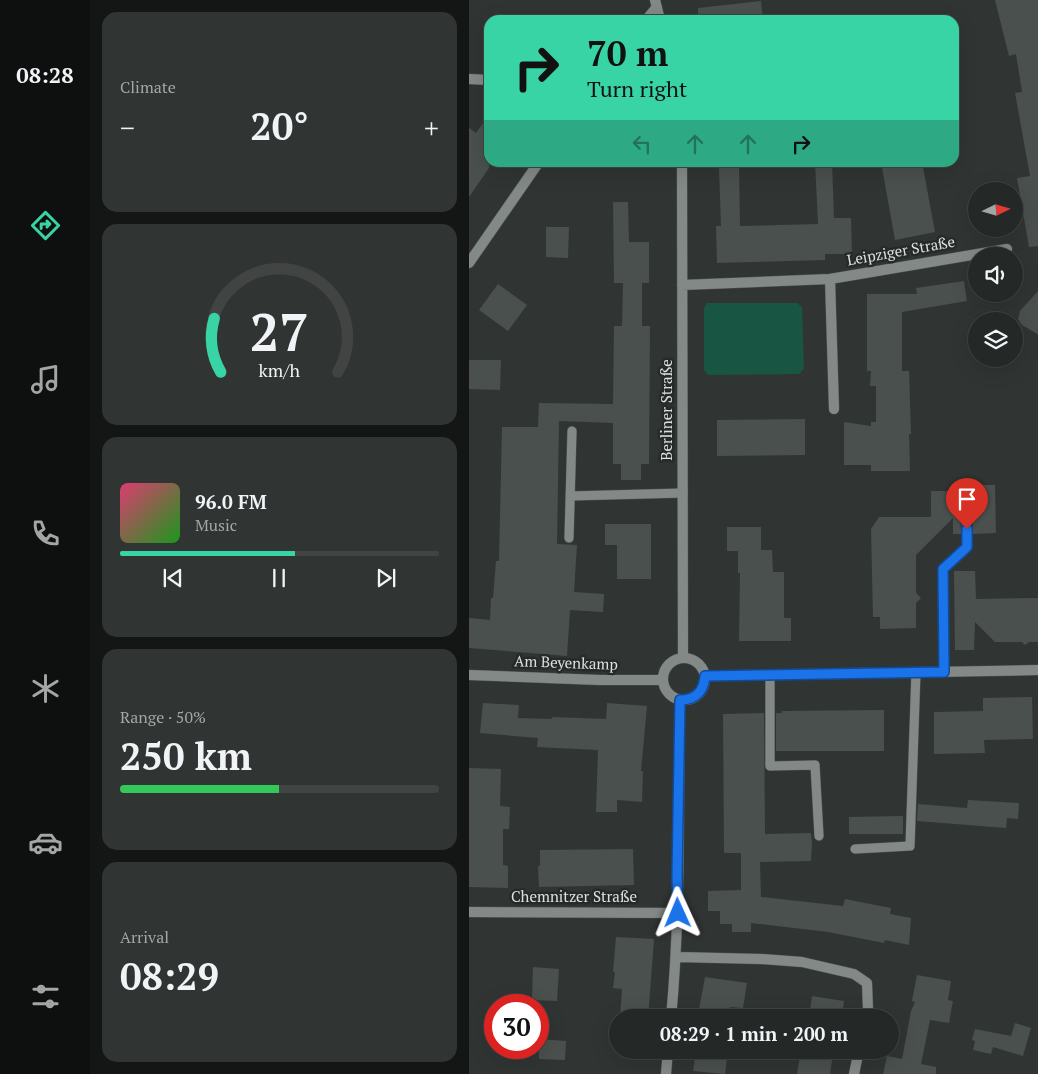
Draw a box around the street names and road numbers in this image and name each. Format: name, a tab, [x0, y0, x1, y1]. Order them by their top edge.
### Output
street label: Leipziger Straße	[845, 231, 956, 269]
street label: Berliner Straße	[656, 359, 676, 461]
street label: Am Beyenkamp	[514, 650, 618, 674]
street label: Chemnitzer Straße	[511, 886, 637, 906]

